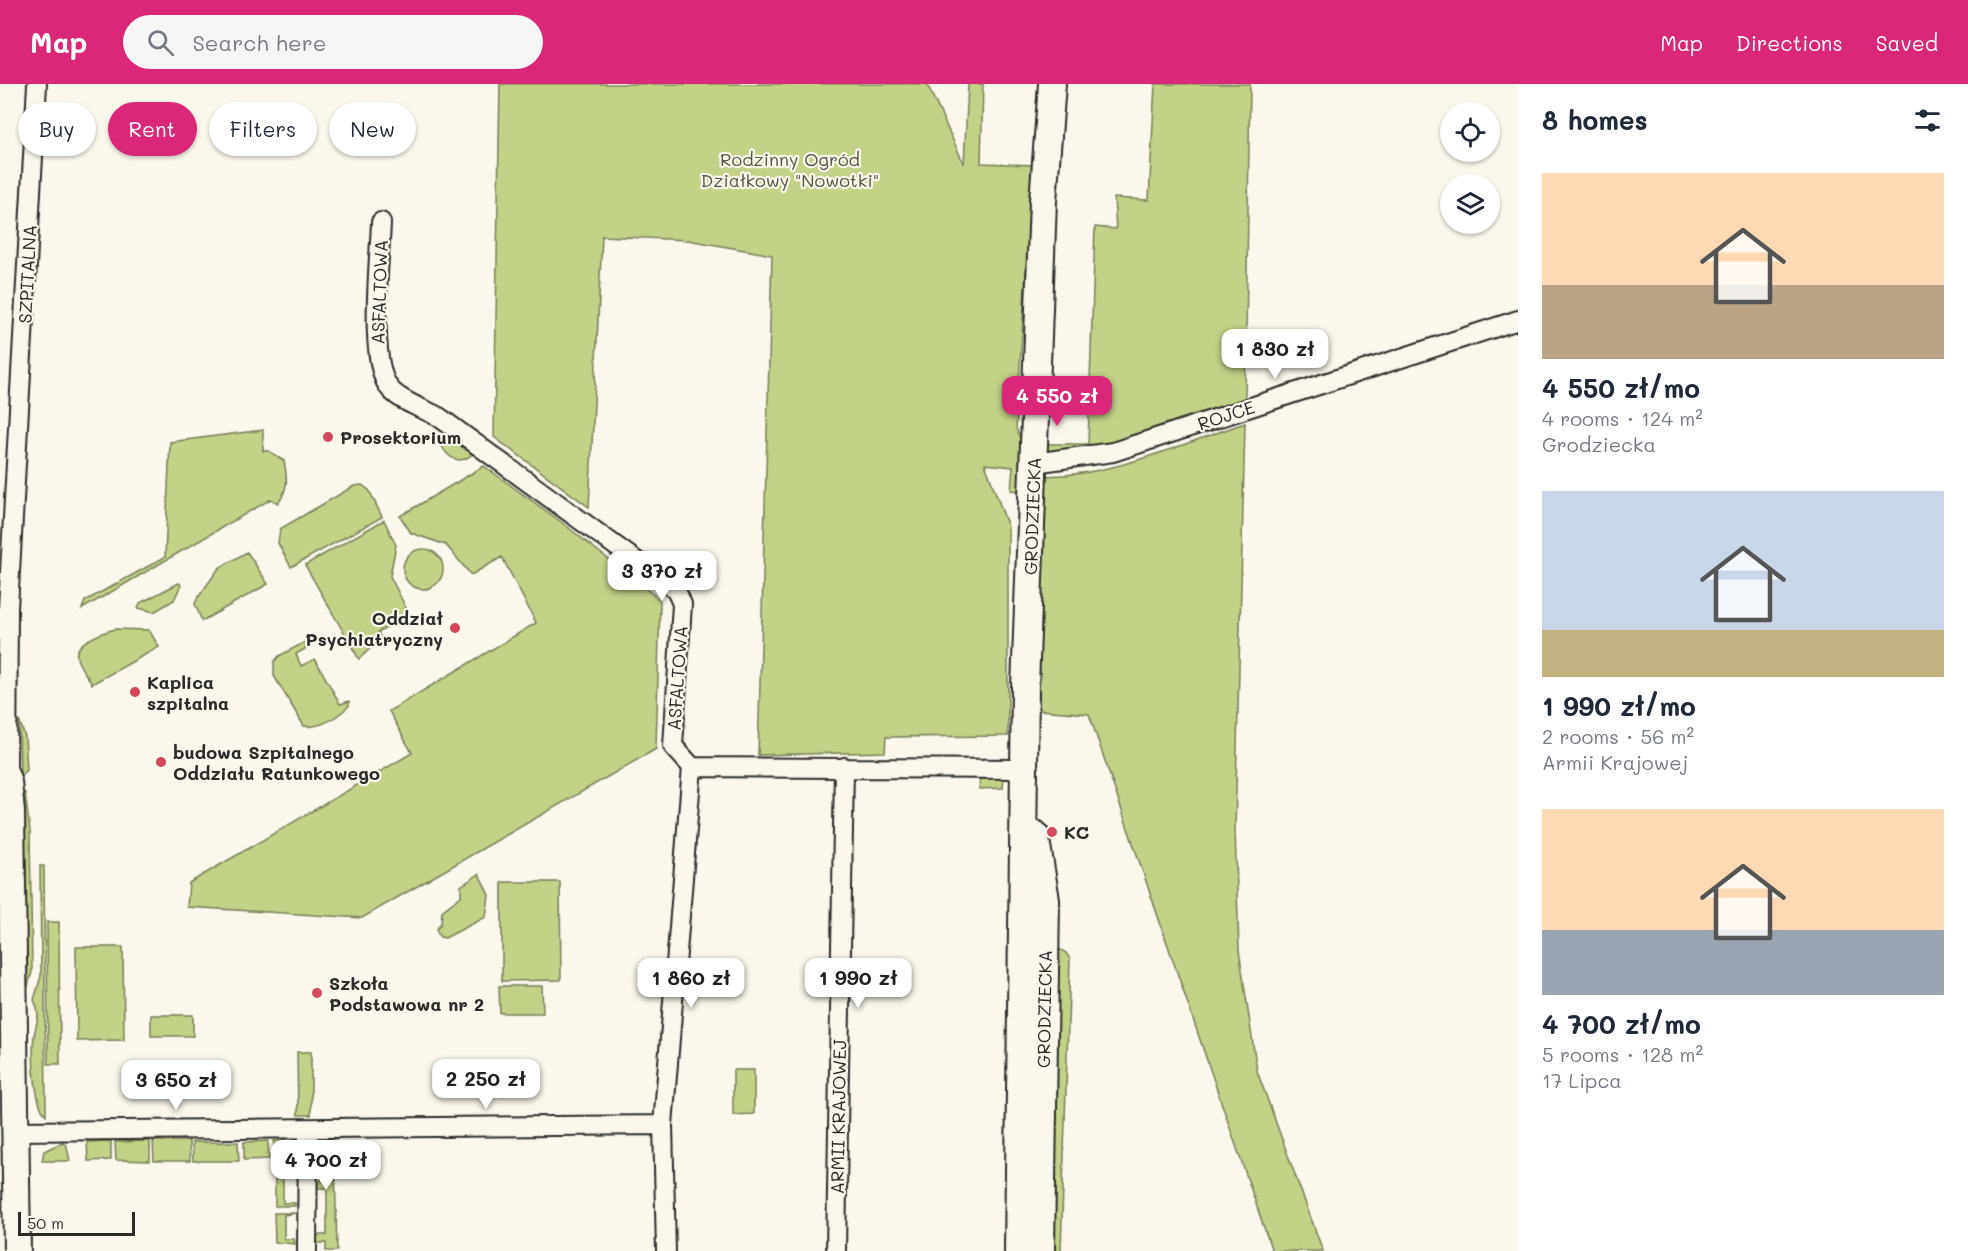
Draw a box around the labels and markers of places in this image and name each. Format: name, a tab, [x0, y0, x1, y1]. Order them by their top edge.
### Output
pin: 1 830 zł	[1213, 329, 1337, 380]
pin: 4 550 zł	[995, 376, 1119, 427]
place label: Prosektorium	[340, 425, 461, 449]
marker: Prosektorium	[321, 430, 335, 444]
pin: 3 370 zł	[600, 551, 724, 602]
place label: Oddział Psychiatryczny	[305, 606, 444, 651]
marker: Oddział Psychiatryczny	[448, 621, 462, 635]
place label: Kaplica szpitalna	[147, 670, 229, 715]
marker: Kaplica szpitalna	[128, 685, 142, 699]
place label: budowa Szpitalnego Oddziału Ratunkowego	[173, 740, 380, 785]
marker: budowa Szpitalnego Oddziału Ratunkowego	[154, 755, 168, 769]
place label: KC	[1064, 820, 1089, 844]
marker: KC	[1045, 825, 1059, 839]
pin: 1 860 zł	[629, 958, 753, 1009]
pin: 1 990 zł	[796, 958, 920, 1009]
place label: Szkoła Podstawowa nr 2	[329, 971, 484, 1016]
marker: Szkoła Podstawowa nr 2	[310, 986, 324, 1000]
pin: 2 250 zł	[424, 1059, 548, 1110]
pin: 3 650 zł	[114, 1060, 238, 1111]
pin: 4 700 zł	[264, 1140, 388, 1191]

